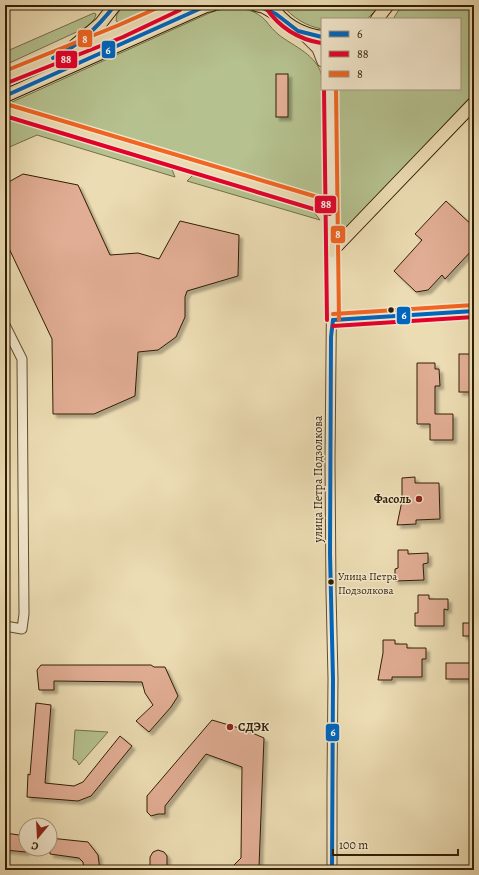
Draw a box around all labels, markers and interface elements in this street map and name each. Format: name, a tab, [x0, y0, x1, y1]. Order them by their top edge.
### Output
legend	[321, 18, 461, 90]
text: 6	[357, 26, 363, 42]
line badge: 8	[77, 29, 93, 48]
text: 8	[82, 32, 88, 47]
line badge: 6	[101, 40, 116, 59]
text: 6	[105, 43, 111, 58]
text: 88	[357, 46, 369, 62]
line badge: 88	[55, 50, 78, 69]
text: 88	[61, 52, 71, 67]
text: 8	[357, 66, 363, 82]
line badge: 88	[314, 195, 337, 214]
text: 88	[321, 197, 331, 212]
line badge: 8	[330, 225, 346, 244]
text: 8	[335, 227, 341, 242]
unlabelled marker	[386, 305, 396, 315]
line badge: 6	[396, 306, 411, 325]
text: 6	[401, 308, 407, 323]
street label: улица Петра Подзолкова	[310, 415, 326, 544]
place label: Фасоль	[374, 491, 412, 507]
marker: Фасоль	[414, 494, 424, 504]
place label: Улица Петра Подзолкова	[338, 569, 398, 598]
marker: Улица Петра Подзолкова	[326, 577, 336, 587]
place label: СДЭК	[238, 719, 269, 735]
marker: СДЭК	[225, 722, 235, 732]
line badge: 6	[325, 723, 340, 742]
text: 6	[330, 725, 336, 740]
north arrow	[18, 817, 58, 857]
scale bar	[333, 831, 458, 857]
text: 100 m	[339, 837, 368, 853]
text: С	[29, 838, 41, 854]

